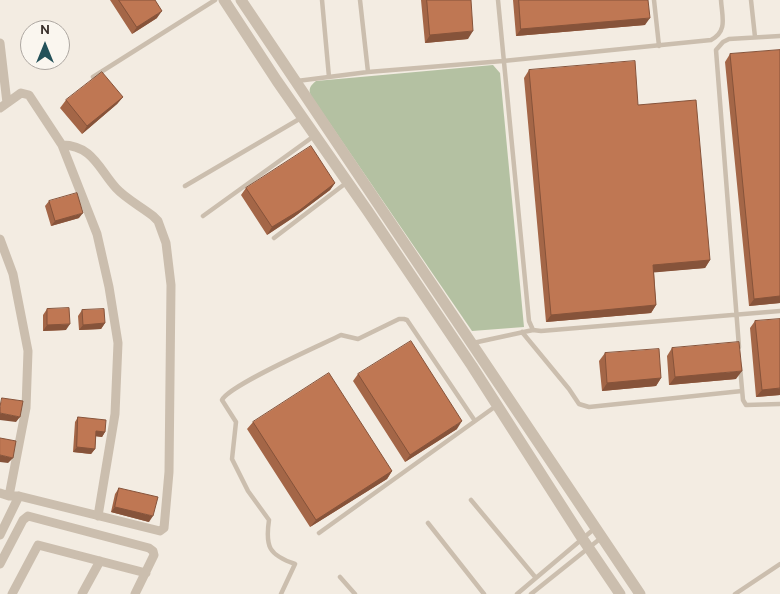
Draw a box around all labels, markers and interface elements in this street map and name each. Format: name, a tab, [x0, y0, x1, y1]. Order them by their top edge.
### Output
north arrow	[20, 20, 70, 70]
text: N	[40, 22, 50, 39]

